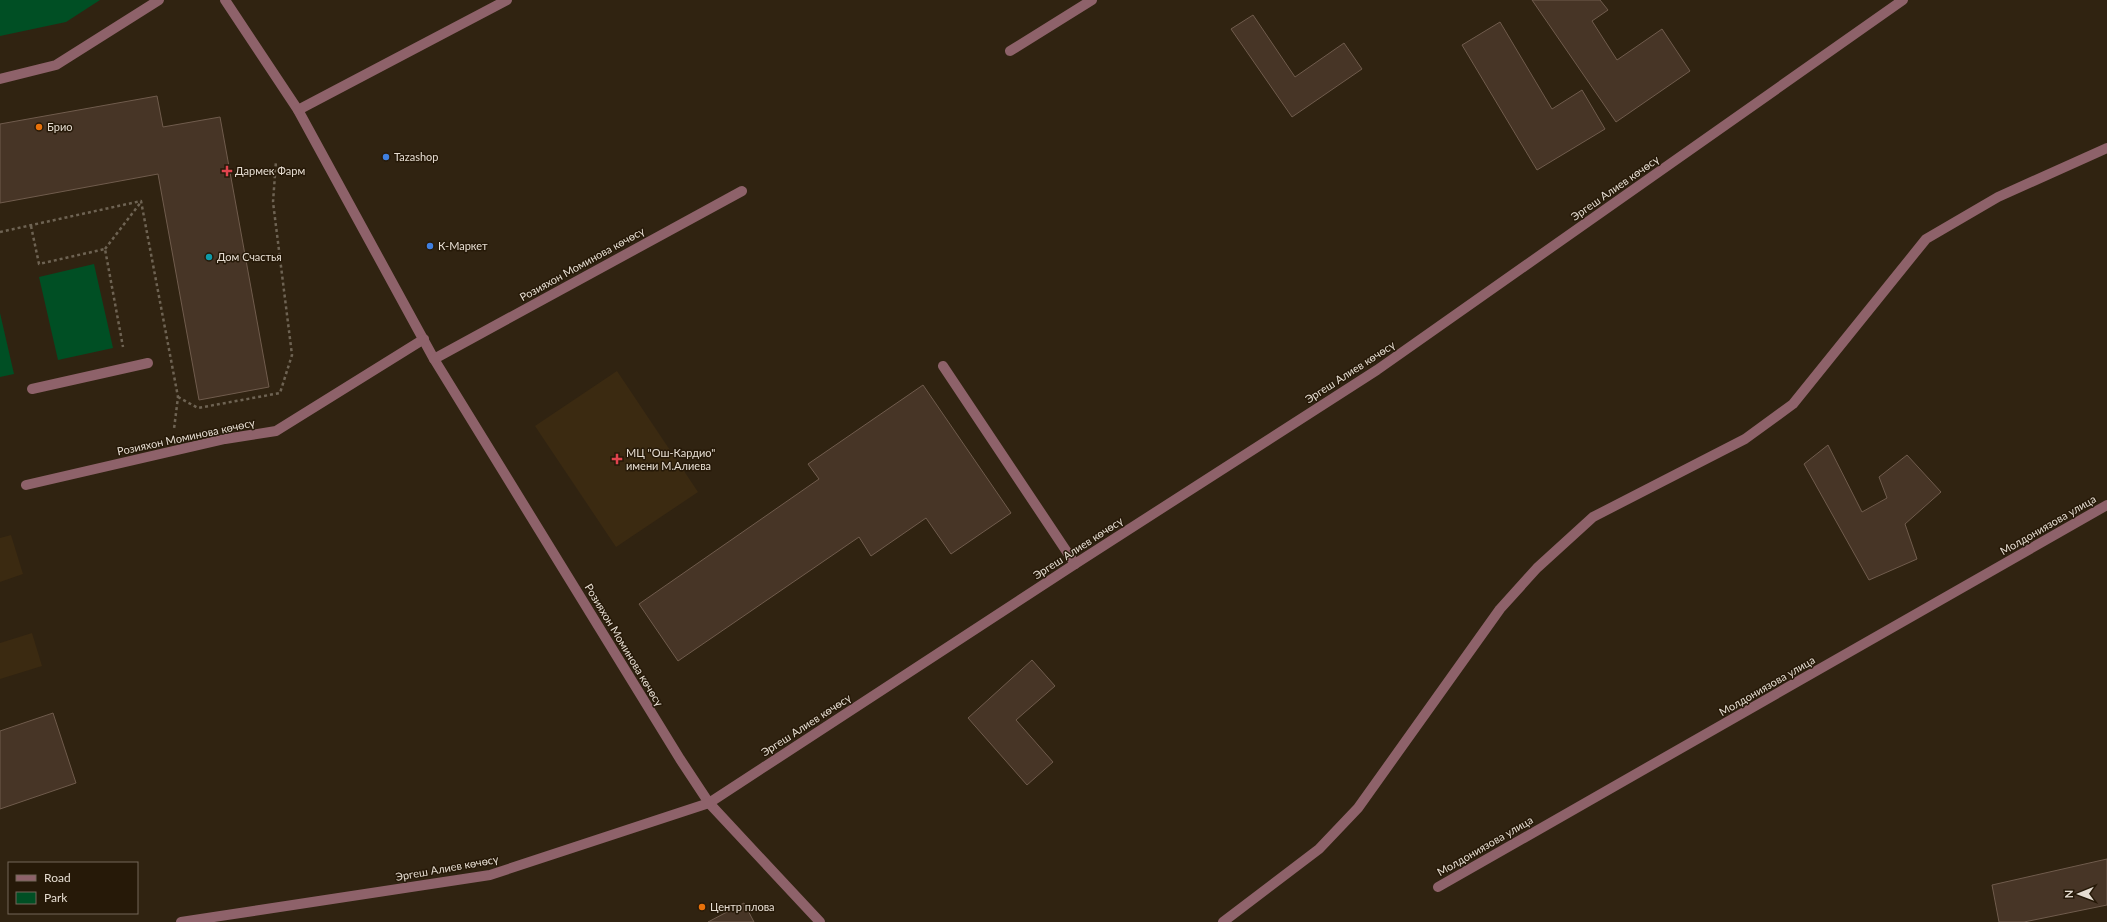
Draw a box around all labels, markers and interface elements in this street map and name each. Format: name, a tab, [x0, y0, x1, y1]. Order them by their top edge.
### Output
place label: Брио	[47, 120, 72, 133]
marker: Брио	[34, 122, 44, 132]
place label: Tazashop	[394, 150, 438, 163]
marker: Tazashop	[381, 152, 391, 162]
street label: Эргеш Алиев көчөсү	[1568, 152, 1661, 223]
place label: Дармек Фарм	[235, 164, 305, 177]
marker: Дармек Фарм	[222, 166, 232, 176]
street label: Розияхон Моминова көчөсү	[517, 224, 647, 303]
place label: К-Маркет	[438, 239, 488, 252]
marker: К-Маркет	[425, 241, 435, 251]
place label: Дом Счастья	[217, 250, 282, 263]
marker: Дом Счастья	[204, 252, 214, 262]
street label: Эргеш Алиев көчөсү	[1302, 338, 1397, 405]
street label: Розияхон Моминова көчөсү	[116, 415, 256, 457]
place label: МЦ "Ош-Кардио" имени М.Алиева	[626, 446, 715, 472]
marker: МЦ "Ош-Кардио" имени М.Алиева	[611, 453, 623, 465]
street label: Молдониязова улица	[1998, 492, 2098, 557]
street label: Эргеш Алиев көчөсү	[1030, 514, 1125, 581]
street label: Розияхон Моминова көчөсү	[583, 581, 666, 709]
street label: Молдониязова улица	[1717, 653, 1817, 718]
street label: Эргеш Алиев көчөсү	[758, 691, 853, 758]
street label: Молдониязова улица	[1435, 813, 1535, 878]
street label: Эргеш Алиев көчөсү	[394, 852, 500, 883]
legend	[8, 862, 138, 914]
text: Road	[44, 870, 71, 885]
north arrow	[2059, 874, 2099, 914]
text: Park	[44, 890, 68, 905]
text: N	[2062, 890, 2075, 899]
place label: Центр плова	[710, 900, 775, 913]
marker: Центр плова	[697, 902, 707, 912]

